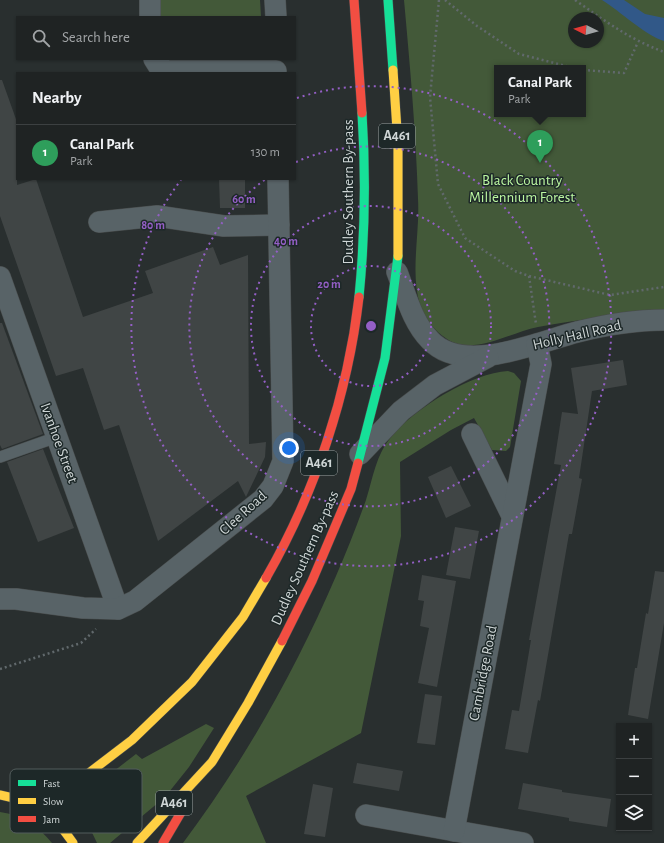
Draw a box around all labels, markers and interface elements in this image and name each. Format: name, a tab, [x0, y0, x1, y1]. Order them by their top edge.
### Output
north arrow	[568, 12, 604, 48]
search box	[16, 16, 296, 60]
icon: search	[30, 27, 52, 49]
text: Search here	[62, 30, 130, 45]
popup	[494, 65, 586, 117]
text: Canal Park	[508, 75, 572, 90]
text: Nearby	[32, 89, 82, 106]
text: Park	[508, 93, 531, 106]
street label: Dudley Southern By-pass	[341, 119, 356, 265]
road number: A461	[379, 124, 415, 148]
pin: 1	[527, 130, 553, 163]
text: Canal Park	[70, 137, 134, 152]
text: 1	[43, 146, 47, 159]
text: 130 m	[251, 146, 280, 159]
text: Park	[70, 155, 92, 168]
park label: Black Country Millennium Forest	[469, 173, 575, 205]
text: 60 m	[232, 193, 256, 205]
text: 80 m	[141, 219, 165, 231]
text: 40 m	[274, 235, 298, 247]
text: 20 m	[317, 278, 341, 290]
street label: Holly Hall Road	[531, 317, 623, 352]
centre of rings	[364, 319, 378, 333]
street label: Ivanhoe Street	[38, 401, 80, 485]
your location	[279, 438, 299, 458]
road number: A461	[301, 451, 337, 475]
street label: Clee Road	[217, 488, 270, 538]
street label: Dudley Southern By-pass	[269, 489, 341, 627]
street label: Cambridge Road	[466, 624, 500, 722]
map controls	[616, 723, 652, 831]
button: +	[616, 723, 652, 759]
button: −	[616, 759, 652, 795]
legend	[10, 769, 142, 833]
text: Fast	[43, 778, 61, 789]
road number: A461	[156, 791, 192, 815]
button: layers	[616, 795, 652, 831]
text: Slow	[43, 796, 64, 807]
text: Jam	[43, 814, 60, 825]

